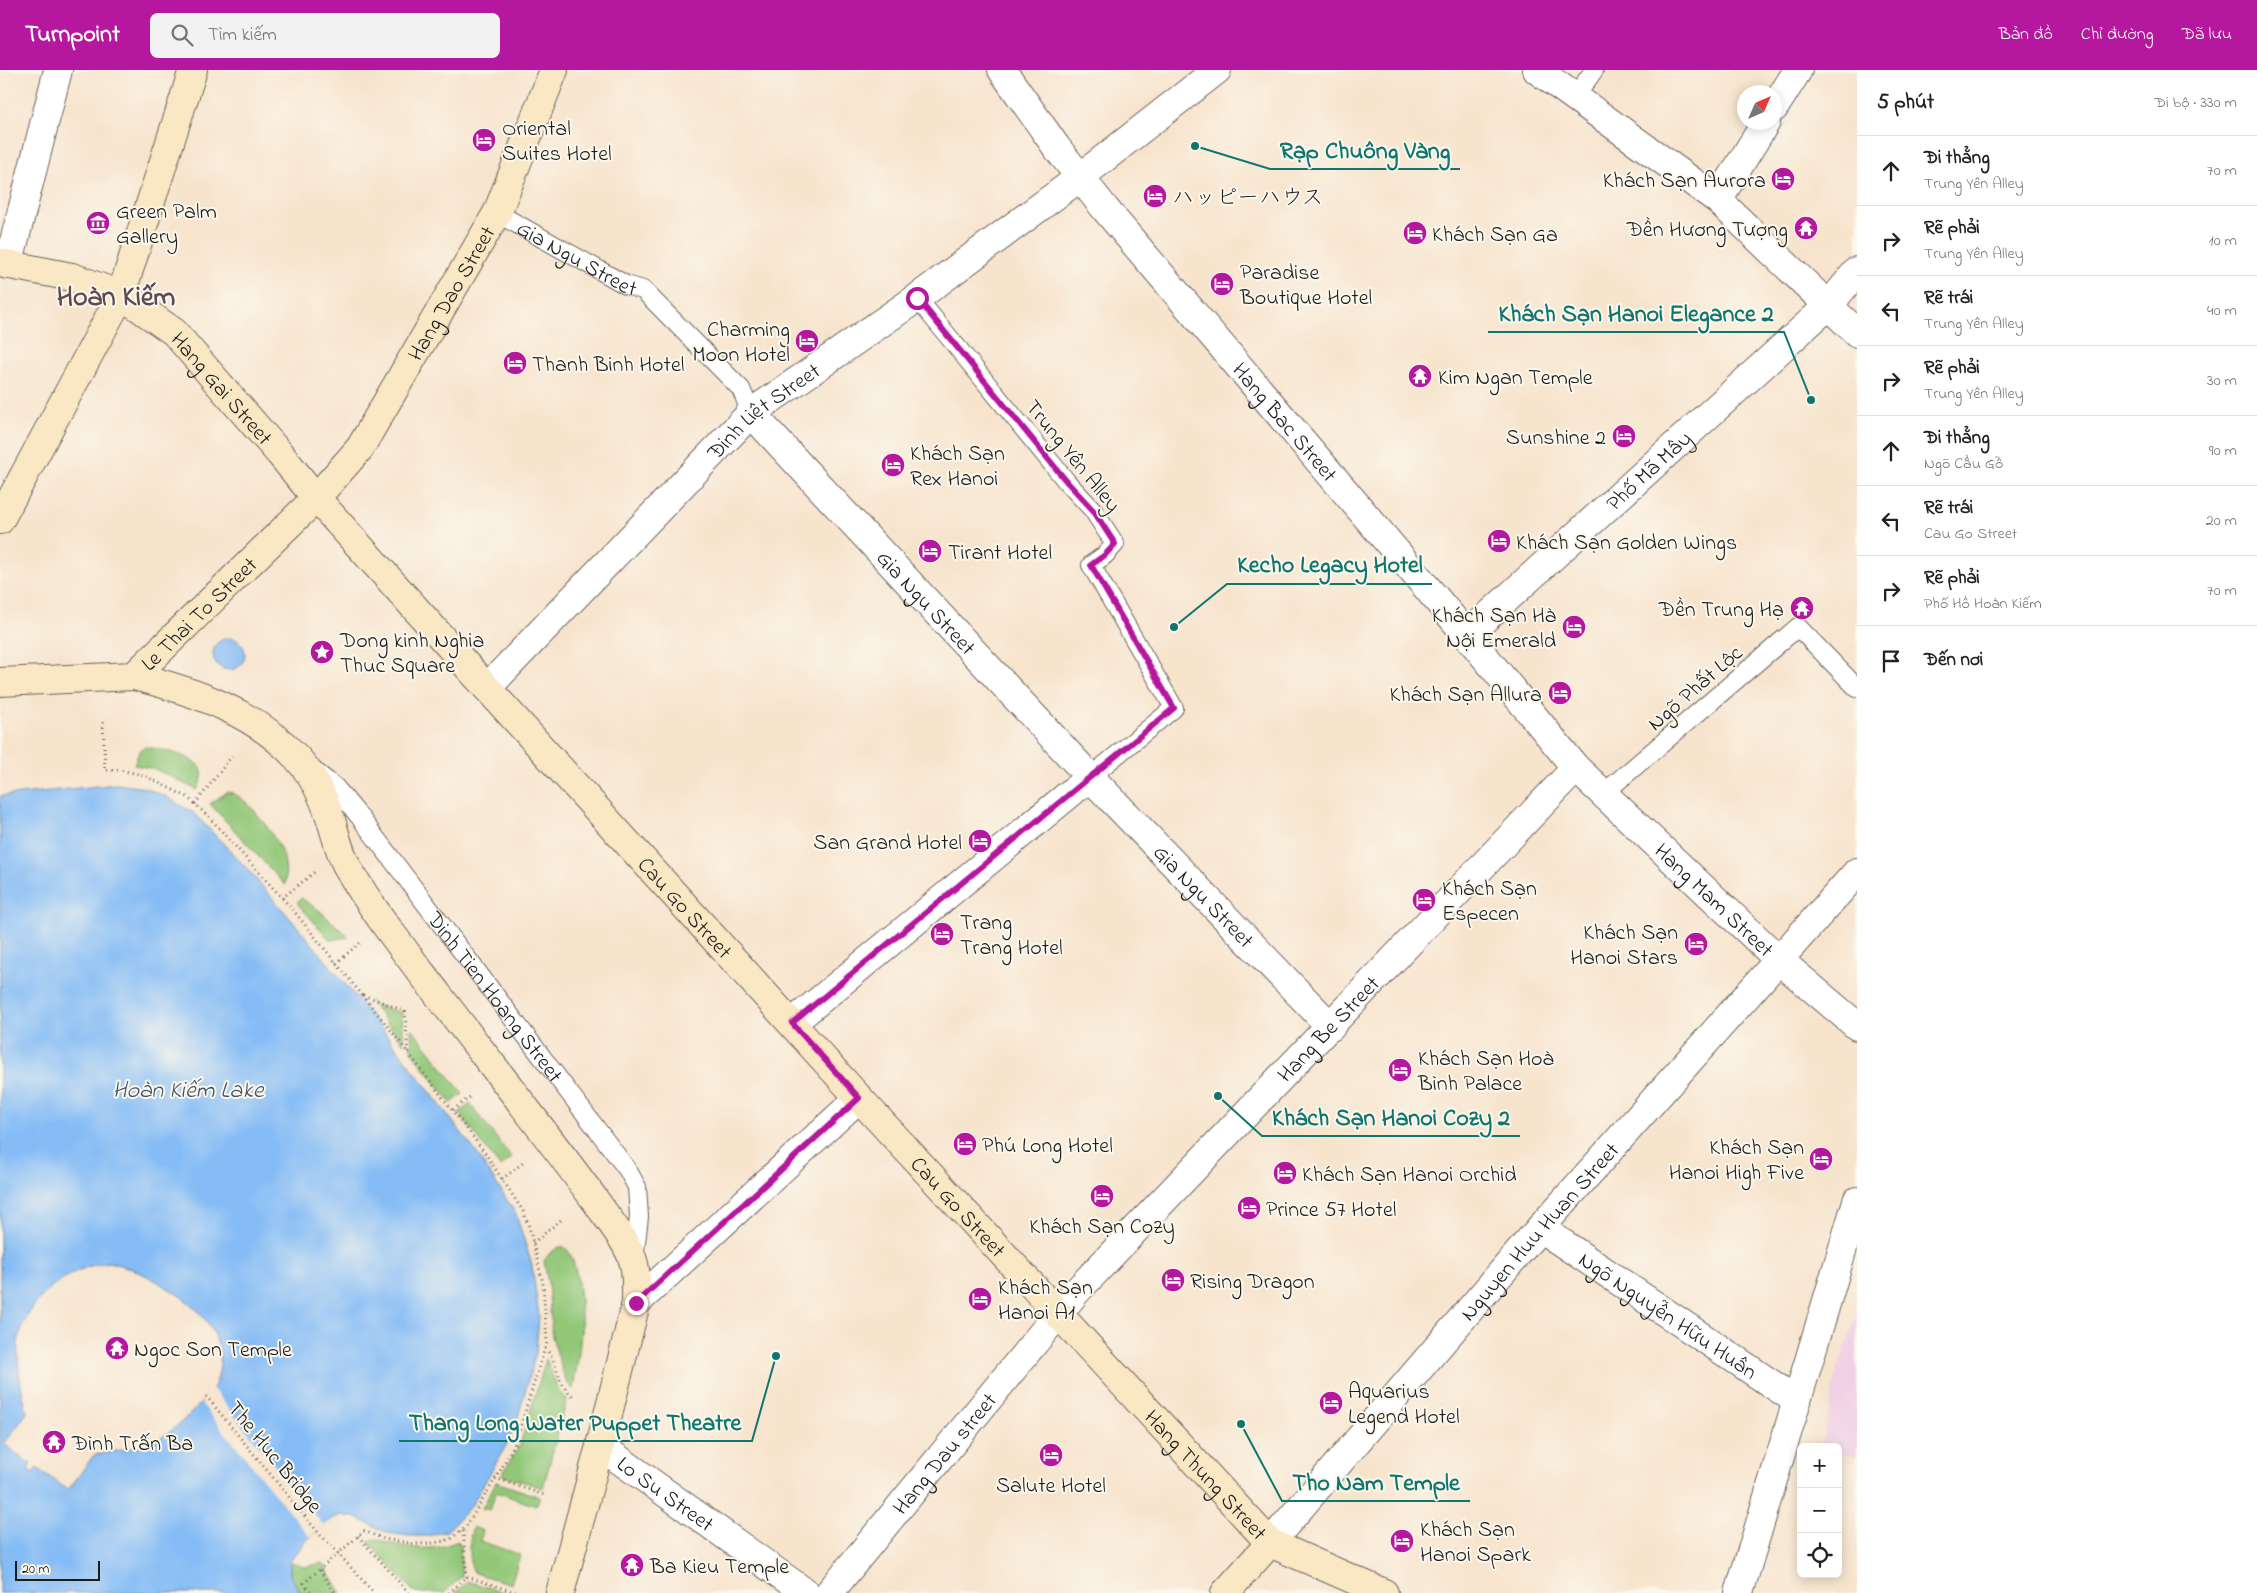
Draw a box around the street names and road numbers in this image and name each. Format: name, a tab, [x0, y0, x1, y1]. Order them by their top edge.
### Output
street label: Gia Ngu Street	[510, 214, 641, 306]
street label: Hang Dao Street	[401, 220, 505, 368]
street label: Hang Gai Street	[162, 326, 279, 454]
street label: Đinh Liệt Street	[700, 356, 828, 469]
street label: Hang Bac Street	[1223, 357, 1344, 491]
street label: Trung Yên Alley	[1015, 394, 1127, 521]
street label: Phố Mã Mây	[1600, 425, 1701, 520]
street label: Gia Ngu Street	[867, 544, 982, 664]
street label: Le Thai To Street	[135, 550, 266, 680]
street label: Ngõ Phất Lộc	[1641, 639, 1751, 740]
street label: Hang Mam Street	[1646, 837, 1780, 966]
street label: Gia Ngu Street	[1144, 838, 1260, 957]
street label: Cau Go Street	[629, 851, 739, 968]
street label: Dinh Tien Hoang Street	[417, 905, 569, 1091]
street label: Hang Be Street	[1271, 969, 1389, 1091]
street label: Nguyen Huu Huan Street	[1454, 1136, 1629, 1329]
street label: Cau Go Street	[901, 1150, 1012, 1267]
street label: Ngõ Nguyễn Hữu Huân	[1571, 1245, 1763, 1389]
street label: Hang Dau street	[886, 1387, 1006, 1523]
street label: The Huc Bridge	[217, 1395, 329, 1522]
street label: Hang Thung Street	[1135, 1404, 1274, 1549]
street label: Lo Su Street	[609, 1450, 720, 1542]

